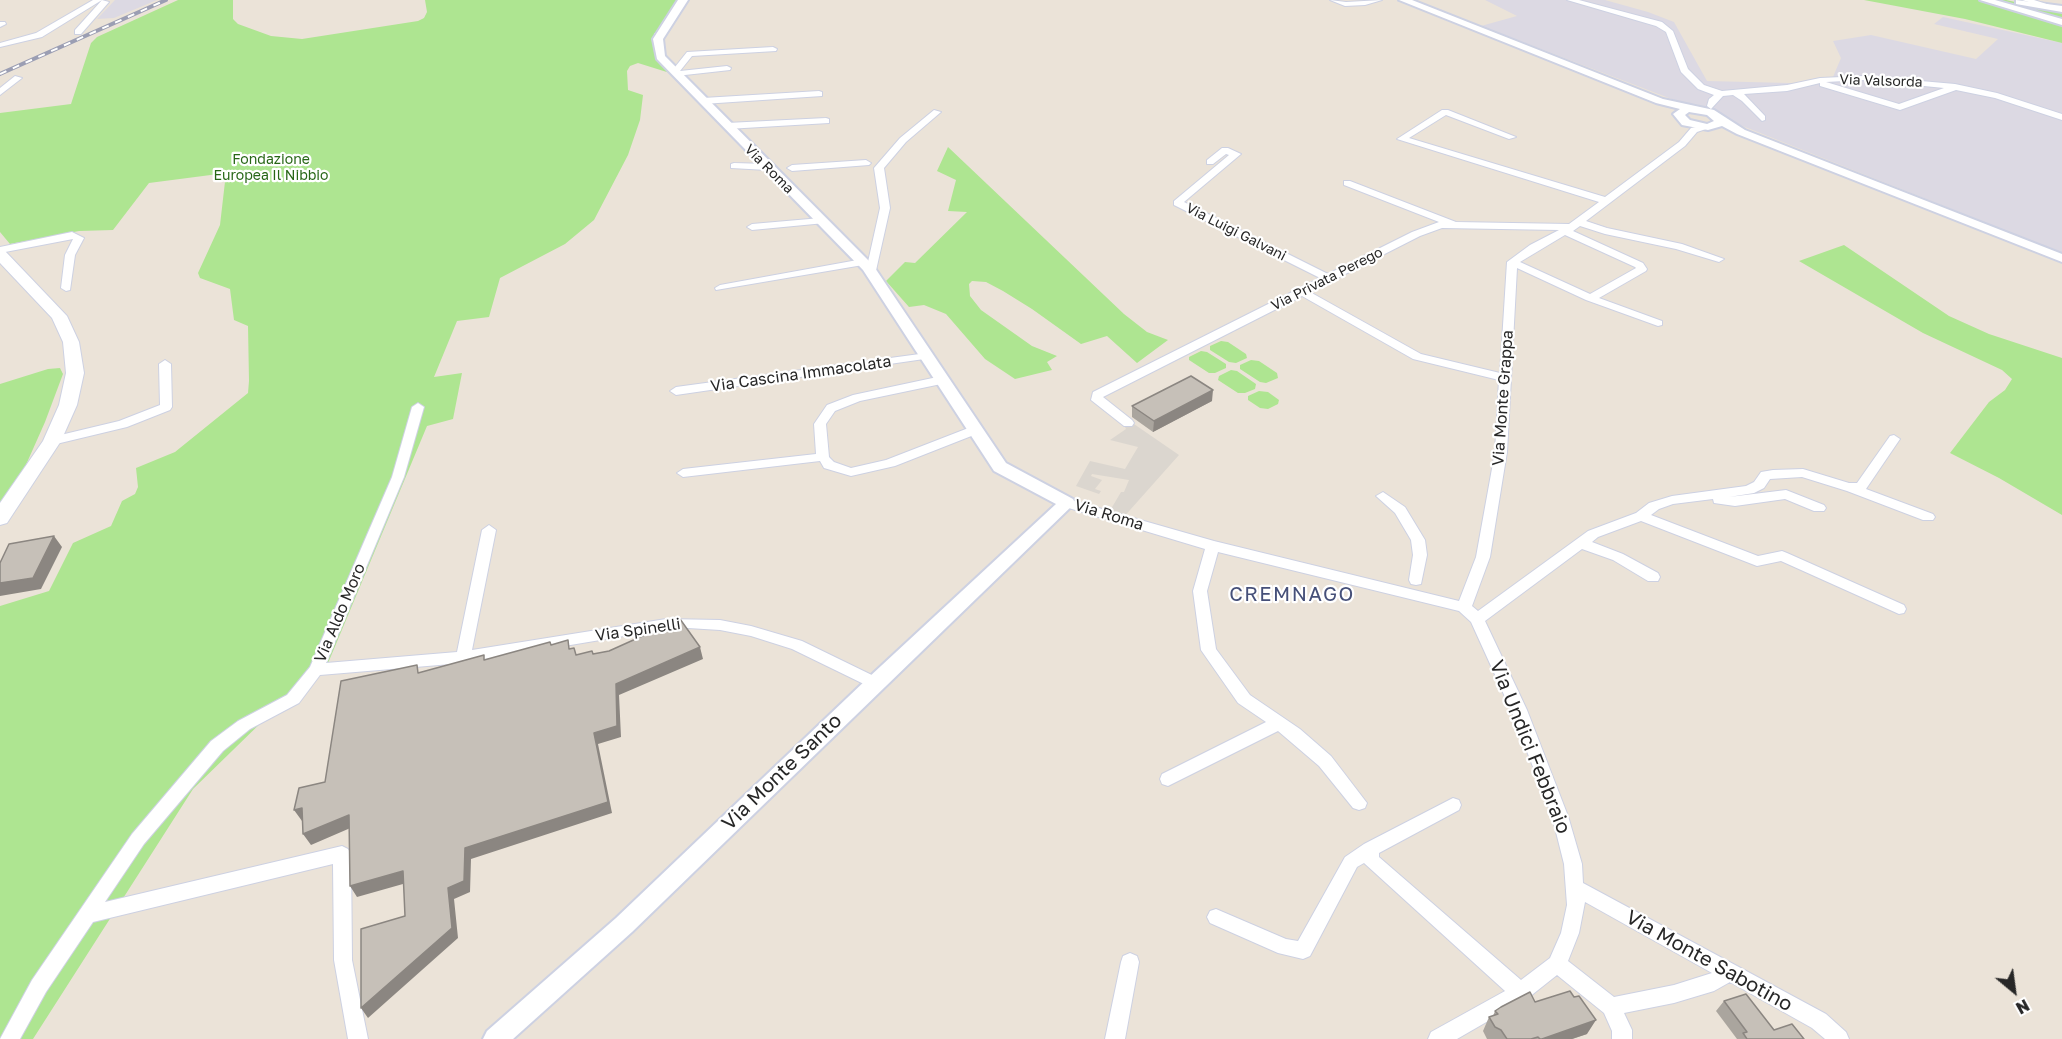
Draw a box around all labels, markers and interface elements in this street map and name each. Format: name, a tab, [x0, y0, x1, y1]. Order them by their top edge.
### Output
street label: Via Valsorda	[1839, 71, 1923, 91]
street label: Via Roma	[741, 141, 797, 197]
park label: Fondazione Europea Il Nibbio	[213, 152, 329, 184]
street label: Via Luigi Galvani	[1183, 200, 1289, 264]
street label: Via Privata Perego	[1269, 244, 1385, 314]
street label: Via Monte Grappa	[1489, 330, 1517, 466]
street label: Via Cascina Immacolata	[709, 352, 893, 396]
street label: Via Roma	[1072, 495, 1146, 535]
street label: Via Aldo Moro	[310, 561, 370, 665]
district label: CREMNAGO	[1229, 583, 1355, 607]
street label: Via Spinelli	[594, 615, 682, 645]
street label: Via Undici Febbraio	[1484, 657, 1576, 837]
street label: Via Monte Santo	[717, 709, 847, 835]
street label: Via Monte Sabotino	[1621, 905, 1797, 1017]
north arrow	[1984, 961, 2044, 1021]
text: N	[2013, 995, 2033, 1018]

